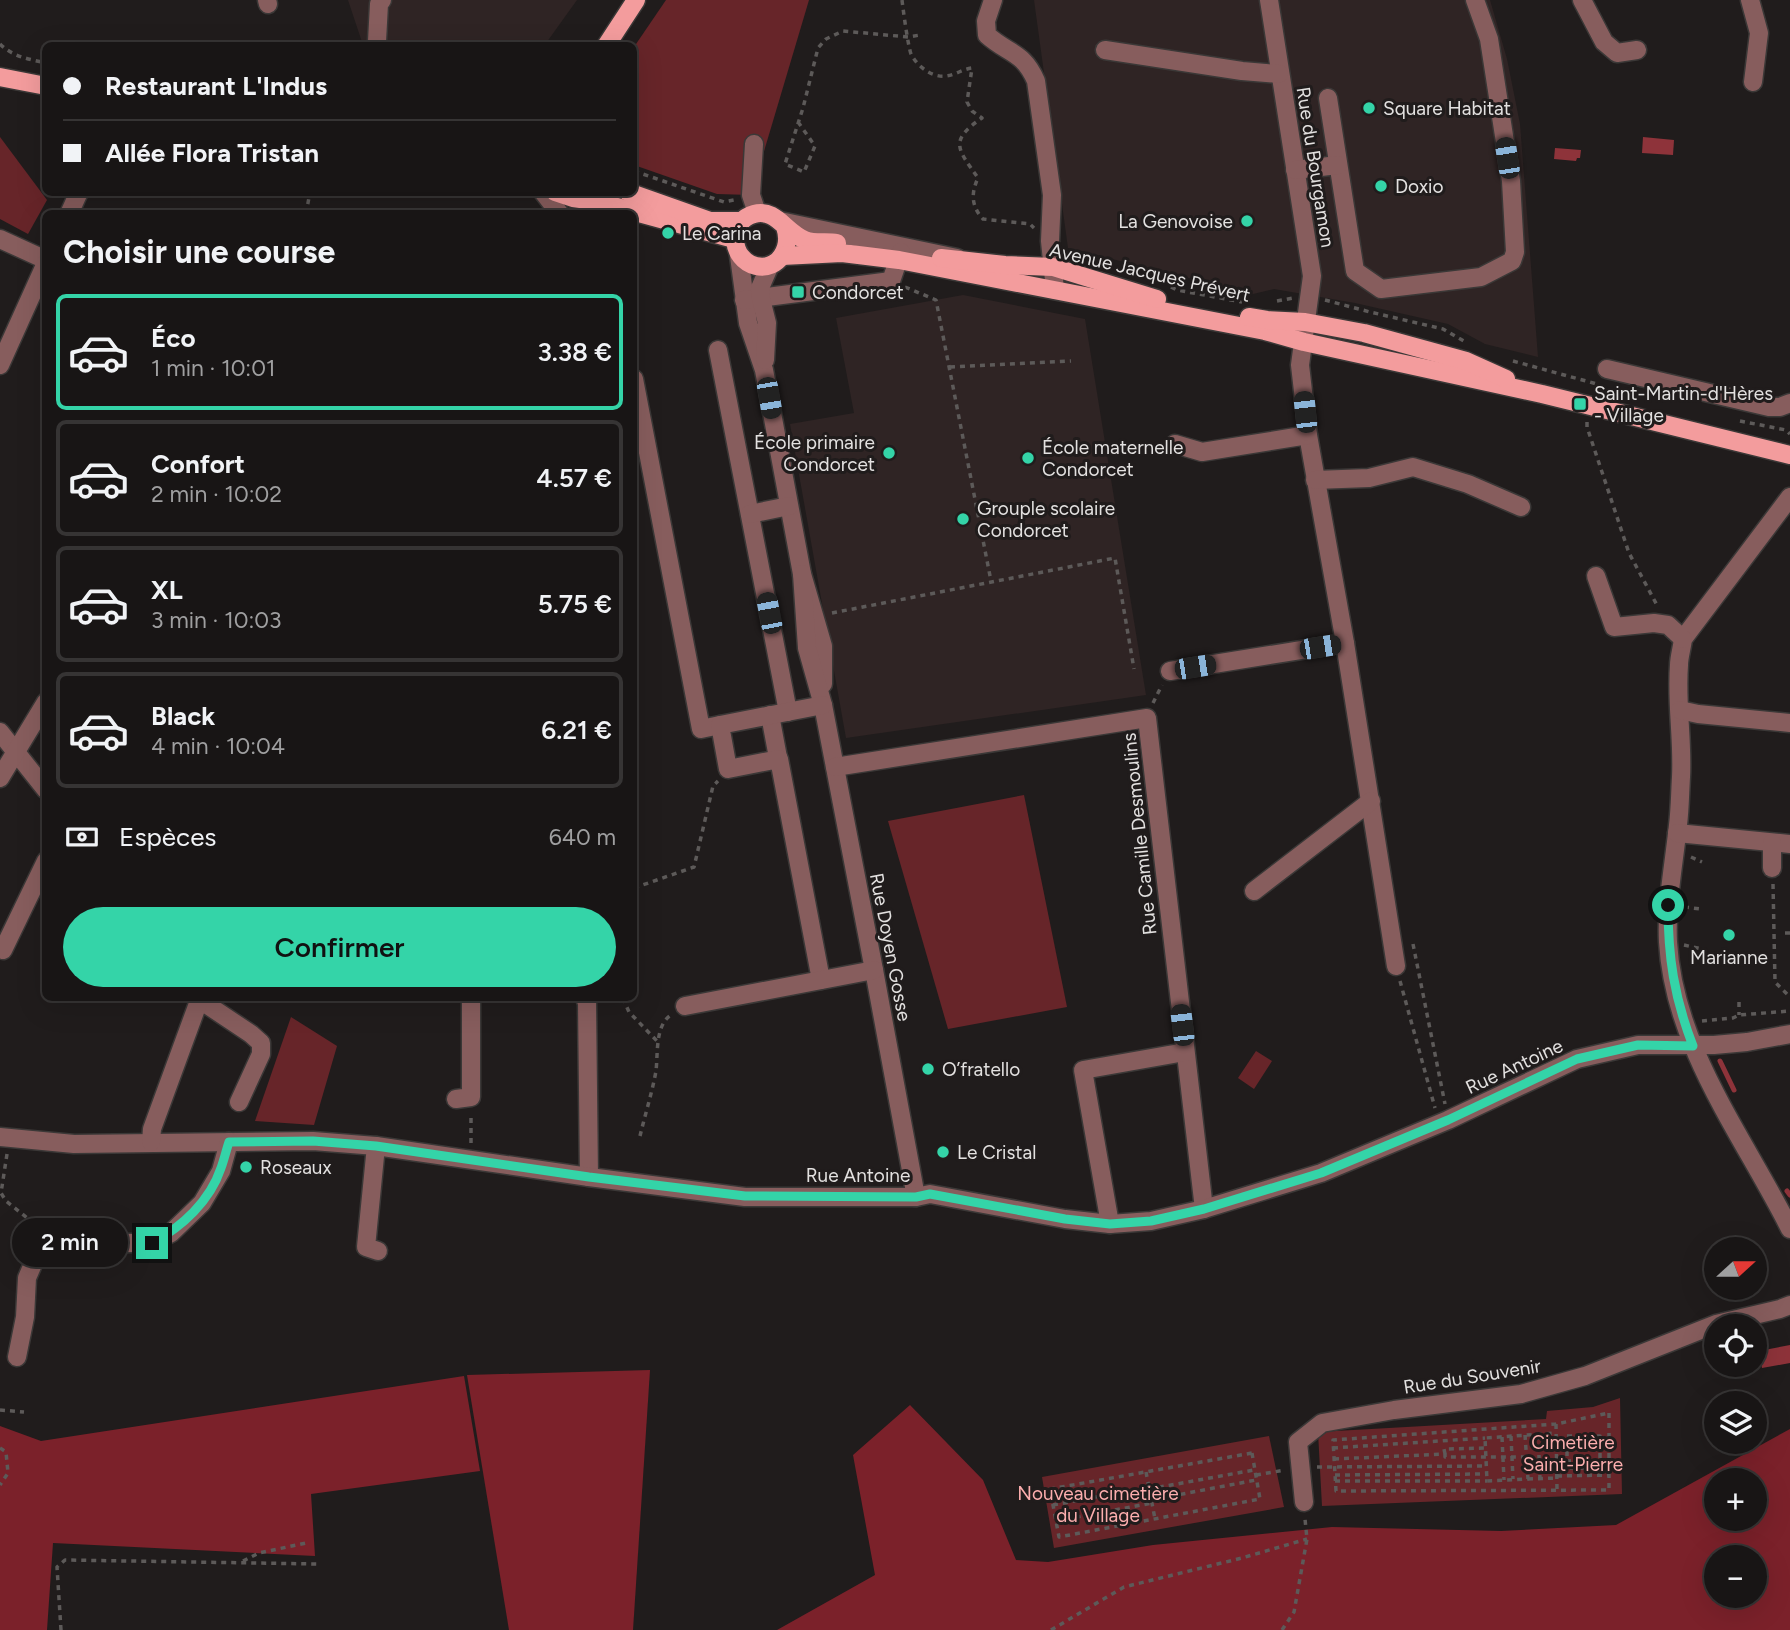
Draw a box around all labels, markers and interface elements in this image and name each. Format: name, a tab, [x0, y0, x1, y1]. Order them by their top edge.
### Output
text: Restaurant L'Indus	[105, 70, 327, 102]
street label: Rue du Bourgamon	[1291, 85, 1340, 249]
place label: Square Habitat	[1383, 97, 1511, 120]
marker: Square Habitat	[1361, 100, 1377, 116]
car	[1494, 136, 1521, 180]
text: Allée Flora Tristan	[105, 137, 319, 169]
place label: Doxio	[1395, 175, 1443, 198]
marker: Doxio	[1373, 178, 1389, 194]
place label: La Genovoise	[1118, 210, 1233, 233]
marker: La Genovoise	[1239, 213, 1255, 229]
place label: Le Carina	[682, 222, 761, 245]
marker: Le Carina	[660, 225, 676, 241]
text: Choisir une course	[63, 233, 335, 271]
street label: Avenue Jacques Prévert	[1047, 238, 1253, 307]
place label: Condorcet	[812, 281, 904, 304]
marker: Condorcet	[790, 284, 806, 300]
icon: car	[67, 321, 130, 384]
text: Éco	[151, 322, 196, 354]
text: 3.38 €	[537, 336, 612, 368]
text: 1 min · 10:01	[151, 354, 275, 382]
car	[756, 375, 783, 421]
place label: Saint-Martin-d'Hères - Village	[1594, 382, 1773, 427]
car	[1293, 390, 1318, 434]
marker: Saint-Martin-d'Hères - Village	[1572, 396, 1588, 412]
place label: École primaire Condorcet	[754, 431, 875, 476]
place label: École maternelle Condorcet	[1042, 436, 1183, 481]
marker: École primaire Condorcet	[881, 445, 897, 461]
icon: car	[67, 447, 130, 510]
text: Confort	[151, 448, 245, 480]
marker: École maternelle Condorcet	[1020, 450, 1036, 466]
text: 4.57 €	[536, 462, 612, 494]
text: 2 min · 10:02	[151, 480, 282, 508]
place label: Grouple scolaire Condorcet	[977, 497, 1115, 542]
marker: Grouple scolaire Condorcet	[955, 511, 971, 527]
icon: car	[67, 573, 130, 636]
text: XL	[151, 574, 183, 606]
text: 5.75 €	[538, 588, 612, 620]
car	[755, 590, 784, 636]
text: 3 min · 10:03	[151, 606, 281, 634]
car	[1298, 633, 1343, 661]
car	[1173, 653, 1218, 681]
icon: car	[67, 699, 130, 762]
text: Black	[151, 700, 215, 732]
text: 6.21 €	[541, 714, 612, 746]
text: 4 min · 10:04	[151, 732, 285, 760]
street label: Rue Camille Desmoulins	[1117, 732, 1162, 936]
icon: cash	[63, 818, 101, 856]
text: Espèces	[119, 821, 216, 853]
text: 640 m	[549, 823, 616, 851]
street label: Rue Doyen Gosse	[865, 871, 916, 1023]
route start	[1652, 889, 1684, 921]
button: Confirmer	[63, 907, 616, 987]
marker: Marianne	[1721, 927, 1737, 943]
place label: Marianne	[1690, 946, 1768, 969]
car	[1170, 1003, 1195, 1047]
street label: Rue Antoine	[1462, 1034, 1566, 1099]
place label: O’fratello	[942, 1058, 1020, 1081]
marker: O’fratello	[920, 1061, 936, 1077]
place label: Le Cristal	[957, 1141, 1036, 1164]
marker: Le Cristal	[935, 1144, 951, 1160]
place label: Roseaux	[260, 1156, 331, 1179]
marker: Roseaux	[238, 1159, 254, 1175]
street label: Rue Antoine	[806, 1164, 910, 1187]
callout: 2 min	[12, 1218, 128, 1268]
route end	[136, 1227, 168, 1259]
text: 2 min	[41, 1228, 99, 1256]
north arrow	[1704, 1237, 1768, 1300]
map controls	[1704, 1237, 1767, 1608]
button: locate	[1704, 1314, 1767, 1377]
street label: Rue du Souvenir	[1402, 1354, 1543, 1399]
button: layers	[1704, 1391, 1767, 1454]
park label: Cimetière Saint-Pierre	[1523, 1431, 1623, 1476]
button: +	[1704, 1468, 1767, 1531]
park label: Nouveau cimetière du Village	[1017, 1482, 1179, 1527]
button: −	[1704, 1545, 1767, 1608]

